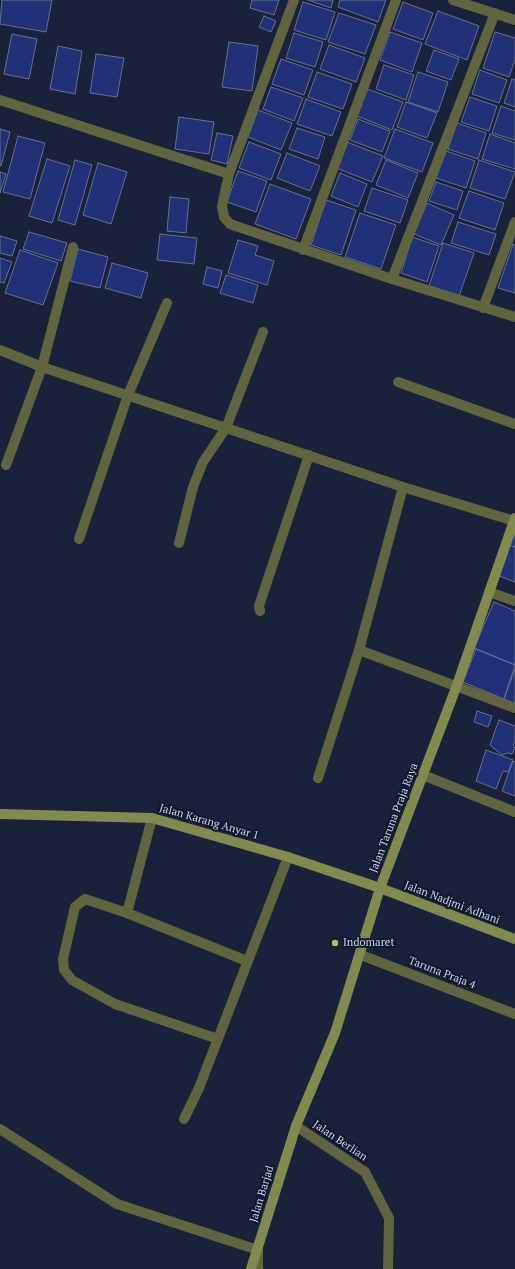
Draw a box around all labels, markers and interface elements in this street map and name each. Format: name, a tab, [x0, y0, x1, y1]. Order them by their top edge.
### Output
street label: Jalan Taruna Praja Raya	[367, 761, 421, 875]
street label: Jalan Karang Anyar 1	[158, 801, 260, 843]
street label: Jalan Nadjmi Adhani	[402, 879, 502, 927]
place label: Indomaret	[343, 936, 394, 950]
marker: Indomaret	[330, 938, 340, 948]
street label: Taruna Praja 4	[407, 954, 477, 992]
street label: Jalan Berlian	[310, 1118, 370, 1164]
street label: Jalan Barjad	[247, 1164, 277, 1224]

